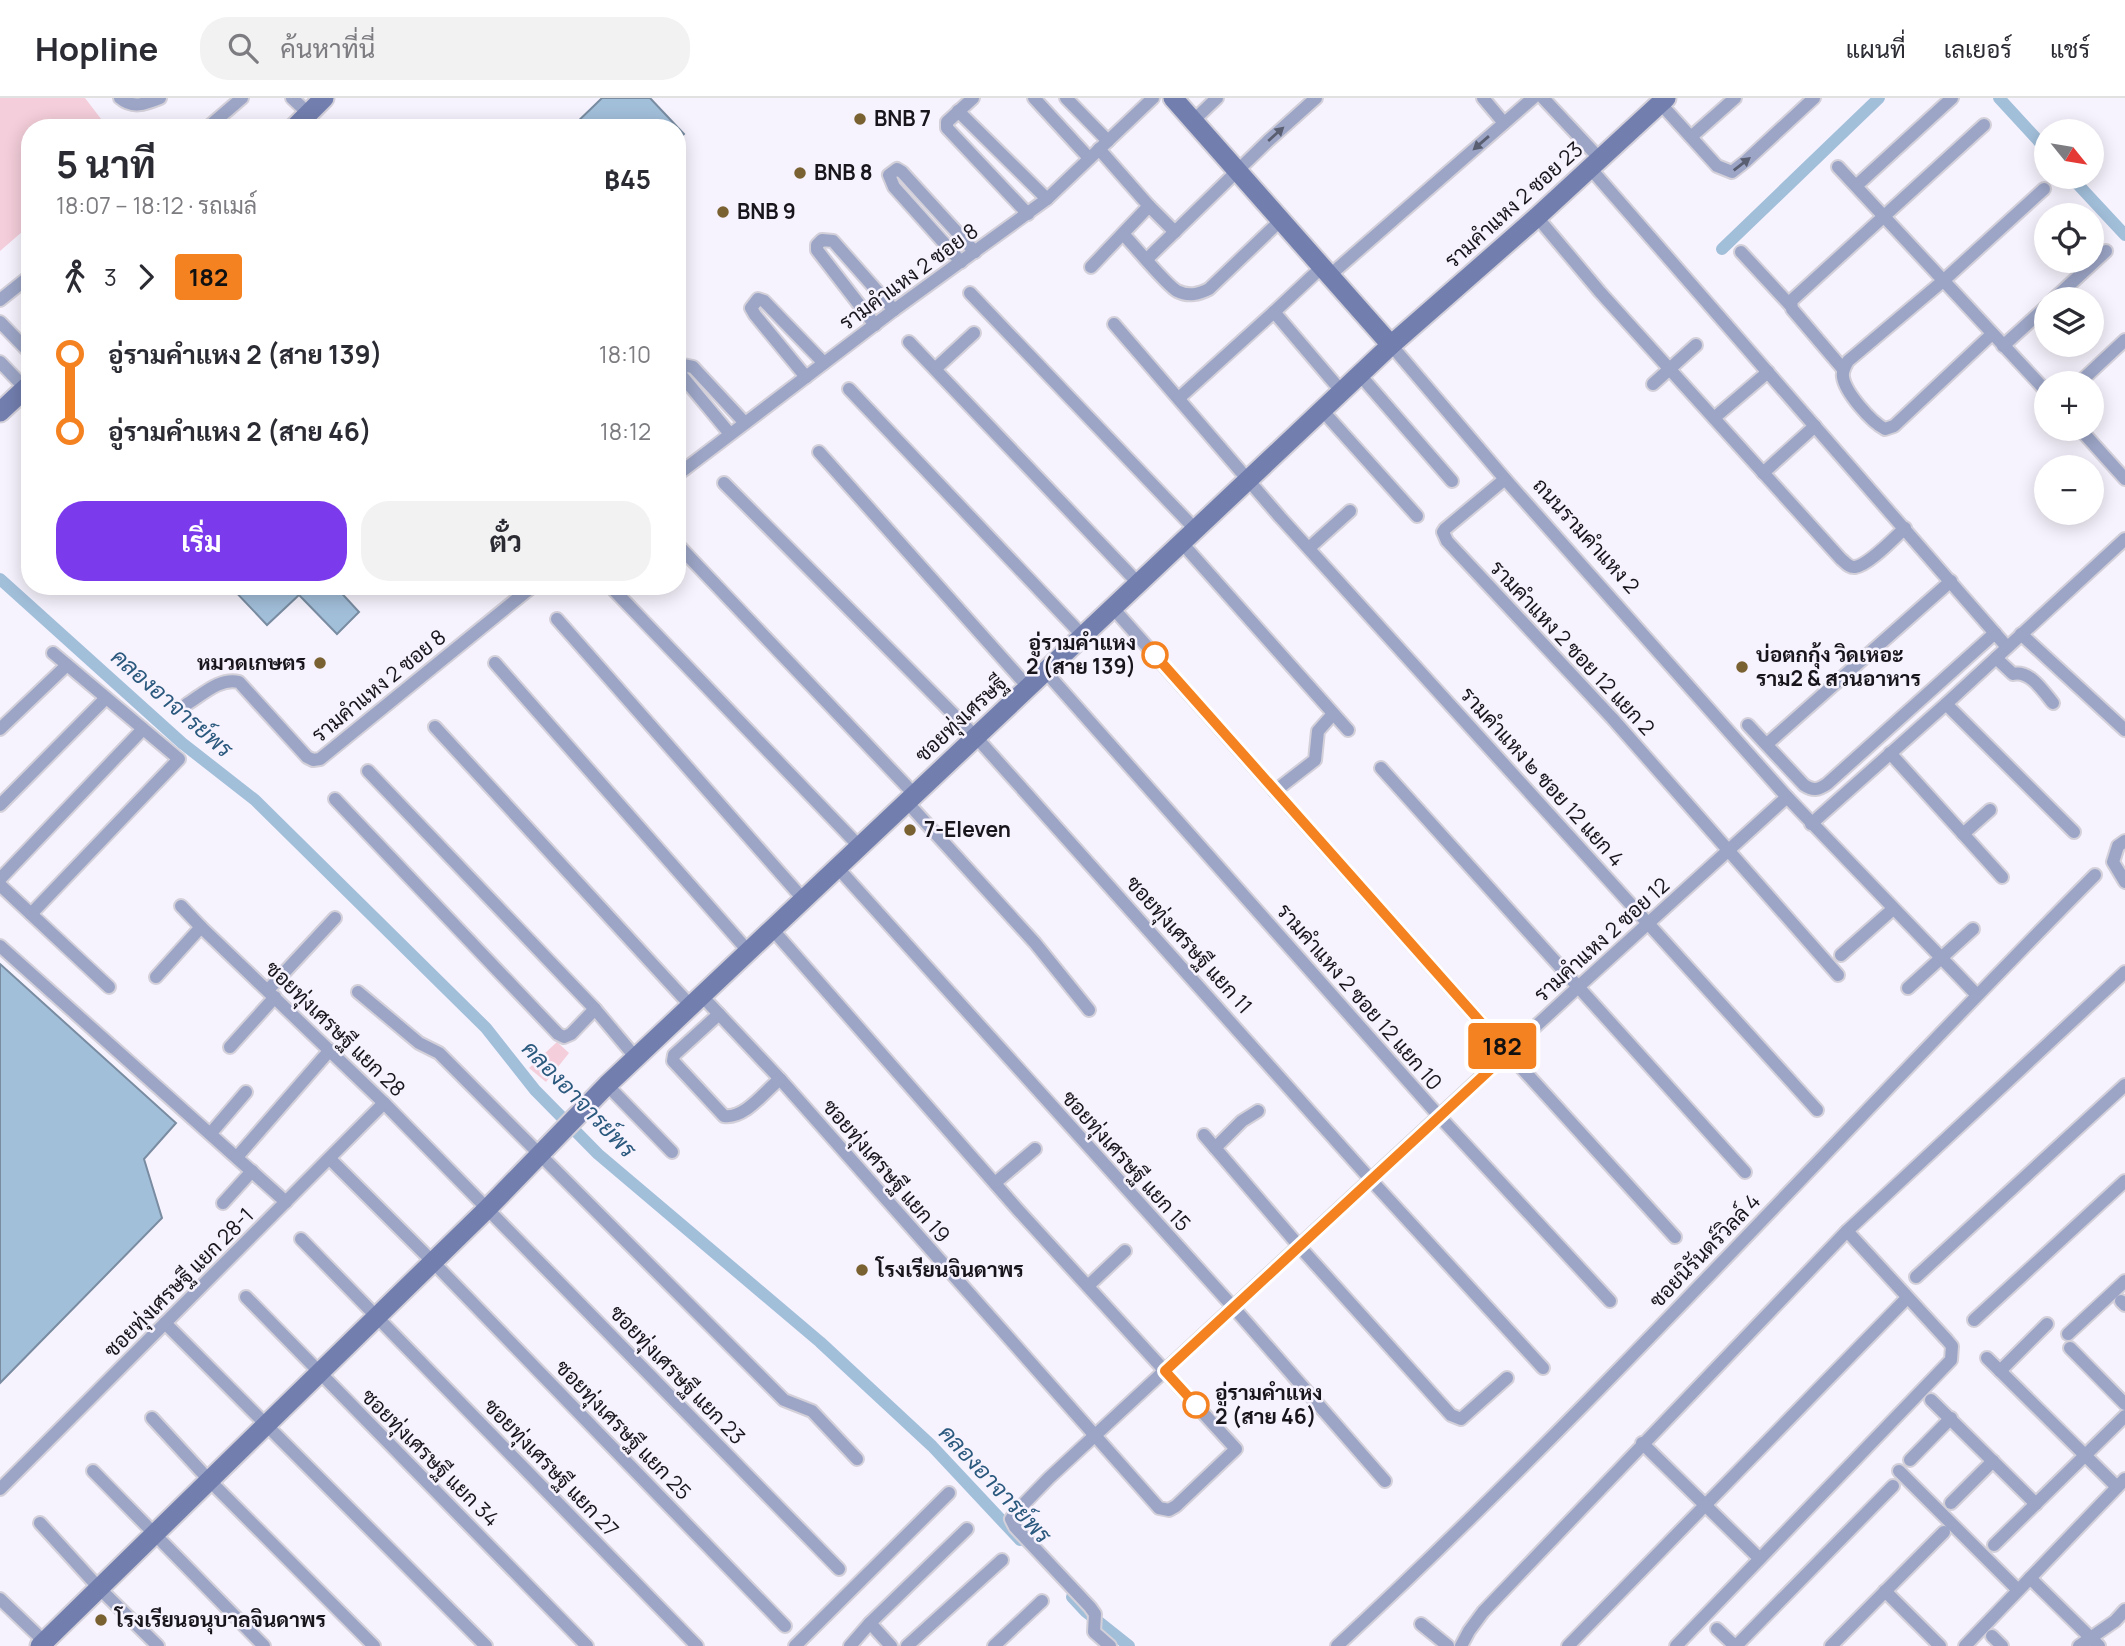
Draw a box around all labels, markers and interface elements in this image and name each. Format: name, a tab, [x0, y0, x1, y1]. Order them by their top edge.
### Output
search box	[200, 17, 690, 80]
text: Hopline	[35, 26, 158, 71]
icon: search	[224, 29, 262, 67]
text: ค้นหาที่นี่	[280, 30, 375, 66]
text: แผนที่	[1846, 32, 1906, 65]
text: เลเยอร์	[1944, 32, 2012, 65]
text: แชร์	[2050, 32, 2090, 65]
place label: BNB 7	[874, 104, 931, 132]
marker: BNB 7	[852, 111, 868, 127]
north arrow	[2034, 119, 2104, 189]
map controls	[2034, 119, 2104, 525]
one-way arrow	[1267, 126, 1285, 142]
street label: รามคำแหง 2 ซอย 23	[1438, 135, 1588, 274]
one-way arrow	[1473, 135, 1490, 150]
text: 5 นาที	[56, 137, 156, 189]
one-way arrow	[1733, 156, 1751, 171]
place label: BNB 8	[814, 158, 873, 186]
text: ฿45	[604, 161, 651, 197]
marker: BNB 8	[792, 165, 808, 181]
text: 18:07 – 18:12 · รถเมล์	[56, 189, 257, 221]
place label: BNB 9	[737, 197, 796, 225]
button: locate	[2034, 203, 2104, 273]
marker: BNB 9	[715, 204, 731, 220]
street label: รามคำแหง 2 ซอย 8	[833, 216, 983, 336]
icon: walk	[56, 258, 94, 296]
icon: forward	[127, 258, 165, 296]
text: 182	[189, 260, 228, 293]
text: 3	[104, 261, 117, 293]
button: layers	[2034, 287, 2104, 357]
text: อู่รามคำแหง 2 (สาย 139)	[108, 336, 382, 372]
text: 18:10	[599, 338, 651, 370]
button: +	[2034, 371, 2104, 441]
text: อู่รามคำแหง 2 (สาย 46)	[108, 413, 372, 449]
text: 18:12	[600, 415, 651, 447]
button: −	[2034, 455, 2104, 525]
street label: ถนนรามคำแหง 2	[1527, 472, 1646, 599]
button: เริ่ม	[56, 501, 347, 581]
button: ตั๋ว	[361, 501, 651, 581]
street label: รามคำแหง 2 ซอย 12 แยก 2	[1484, 554, 1661, 741]
street label: รามคำแหง 2 ซอย 8	[305, 622, 451, 748]
place label: อู่รามคำแหง 2 (สาย 139)	[1026, 628, 1136, 680]
water label: คลองอาจารย์พร	[105, 640, 241, 765]
place label: บ่อตกกุ้ง วิดเหอะ ราม2 & สวนอาหาร	[1756, 640, 1921, 692]
marker: อู่รามคำแหง 2 (สาย 139)	[1142, 642, 1168, 668]
place label: หมวดเกษตร	[197, 648, 306, 676]
marker: หมวดเกษตร	[312, 655, 328, 671]
marker: บ่อตกกุ้ง วิดเหอะ ราม2 & สวนอาหาร	[1734, 659, 1750, 675]
street label: ซอยทุ่งเศรษฐี	[909, 669, 1013, 769]
street label: รามคำแหง ๒ ซอย 12 แยก 4	[1455, 681, 1631, 872]
place label: 7-Eleven	[924, 815, 1011, 843]
marker: 7-Eleven	[902, 822, 918, 838]
street label: ซอยทุ่งเศรษฐี แยก 11	[1120, 869, 1259, 1020]
street label: รามคำแหง 2 ซอย 12	[1528, 871, 1675, 1008]
street label: รามคำแหง 2 ซอย 12 แยก 10	[1271, 897, 1449, 1096]
street label: ซอยทุ่งเศรษฐี แยก 28	[259, 954, 412, 1103]
line badge: 182	[1462, 1023, 1542, 1069]
text: 182	[1482, 1029, 1522, 1062]
water label: คลองอาจารย์พร	[516, 1033, 645, 1165]
street label: ซอยทุ่งเศรษฐี แยก 15	[1055, 1084, 1198, 1237]
street label: ซอยทุ่งเศรษฐี แยก 19	[816, 1093, 957, 1249]
street label: ซอยนิรันดร์วิลล์ 4	[1643, 1187, 1766, 1313]
street label: ซอยทุ่งเศรษฐี แยก 28-1	[97, 1201, 260, 1364]
place label: โรงเรียนจินดาพร	[874, 1255, 1024, 1283]
marker: โรงเรียนจินดาพร	[854, 1262, 870, 1278]
street label: ซอยทุ่งเศรษฐี แยก 23	[603, 1299, 752, 1451]
street label: ซอยทุ่งเศรษฐี แยก 25	[549, 1353, 698, 1506]
place label: อู่รามคำแหง 2 (สาย 46)	[1215, 1378, 1322, 1430]
street label: ซอยทุ่งเศรษฐี แยก 34	[355, 1382, 506, 1533]
street label: ซอยทุ่งเศรษฐี แยก 27	[477, 1392, 625, 1543]
marker: อู่รามคำแหง 2 (สาย 46)	[1183, 1392, 1209, 1418]
water label: คลองอาจารย์พร	[932, 1417, 1060, 1550]
place label: โรงเรียนอนุบาลจินดาพร	[113, 1605, 326, 1635]
marker: โรงเรียนอนุบาลจินดาพร	[93, 1612, 109, 1628]

